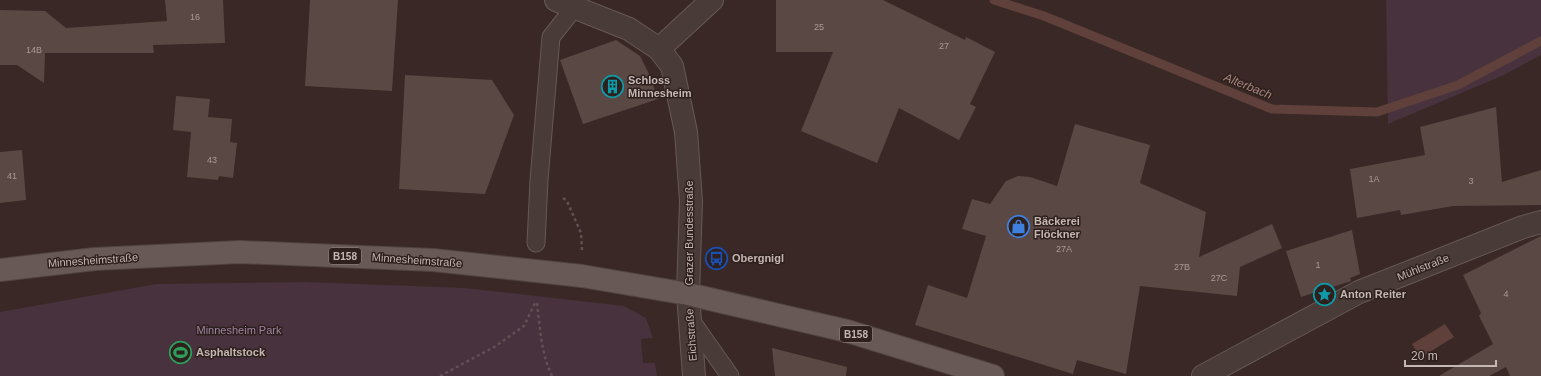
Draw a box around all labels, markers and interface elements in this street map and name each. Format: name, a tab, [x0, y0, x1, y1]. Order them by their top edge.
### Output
house number: 16	[190, 12, 200, 22]
house number: 25	[814, 22, 824, 32]
house number: 27	[939, 41, 949, 51]
house number: 14B	[26, 45, 42, 55]
water label: Alterbach	[1221, 70, 1274, 102]
building icon: Schloss Minnesheim	[599, 73, 625, 99]
place label: Schloss Minnesheim	[628, 74, 692, 99]
house number: 43	[207, 155, 217, 165]
house number: 41	[7, 171, 17, 181]
house number: 1A	[1368, 174, 1380, 184]
house number: 3	[1468, 176, 1474, 186]
street label: Grazer Bundesstraße	[683, 180, 695, 286]
shop icon: Bäckerei Flöckner	[1005, 214, 1031, 240]
place label: Bäckerei Flöckner	[1034, 215, 1081, 240]
house number: 27A	[1056, 244, 1072, 254]
bus stop icon: Obergnigl	[704, 245, 730, 271]
road number: B158	[329, 248, 361, 264]
street label: Minnesheimstraße	[47, 251, 139, 269]
street label: Minnesheimstraße	[371, 251, 463, 269]
street label: Mühlstraße	[1395, 251, 1451, 283]
place label: Obergnigl	[732, 252, 784, 264]
house number: 1	[1315, 260, 1321, 270]
house number: 27B	[1174, 262, 1190, 272]
house number: 27C	[1211, 273, 1228, 283]
place icon: Anton Reiter	[1312, 281, 1338, 307]
place label: Anton Reiter	[1340, 288, 1407, 300]
house number: 4	[1503, 289, 1509, 299]
street label: Eichstraße	[683, 308, 699, 362]
park label: Minnesheim Park	[197, 324, 282, 336]
road number: B158	[840, 326, 872, 342]
sports icon: Asphaltstock	[168, 339, 194, 365]
scale bar	[1405, 342, 1496, 368]
place label: Asphaltstock	[196, 346, 266, 358]
text: 20 m	[1411, 349, 1438, 363]

